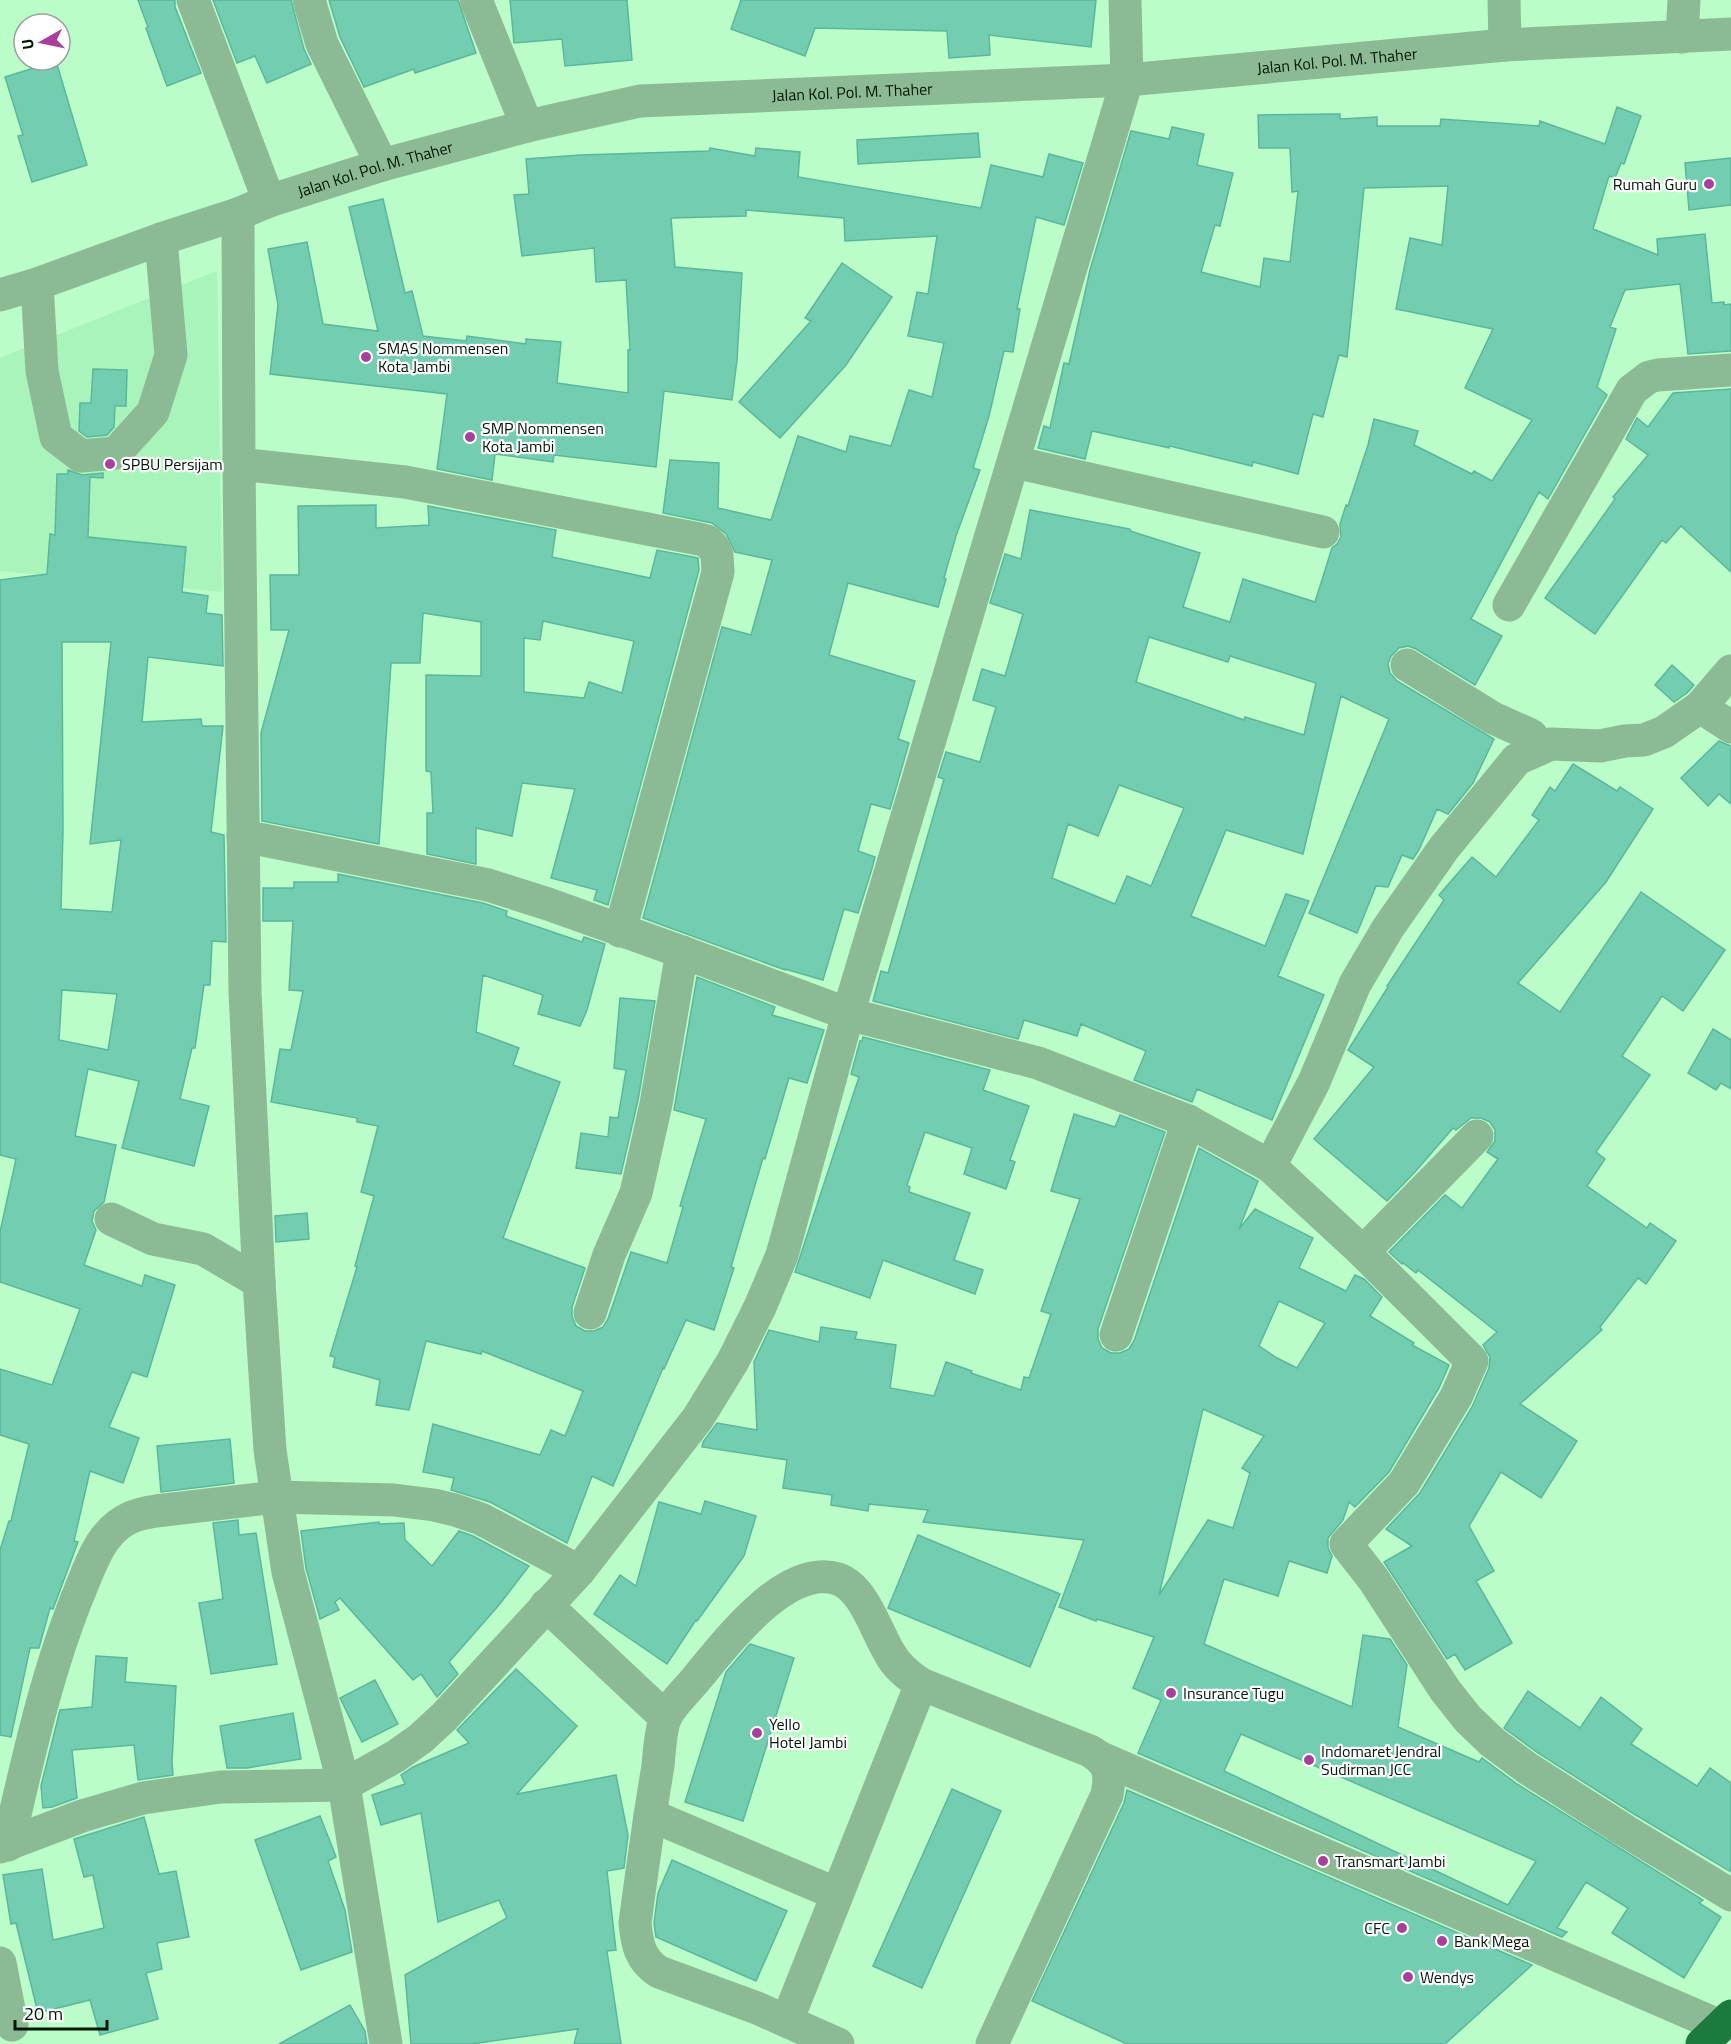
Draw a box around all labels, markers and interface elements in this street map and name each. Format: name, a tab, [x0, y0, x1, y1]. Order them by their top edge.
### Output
north arrow	[12, 12, 72, 72]
text: U	[15, 37, 40, 51]
street label: Jalan Kol. Pol. M. Thaher	[1256, 41, 1419, 80]
street label: Jalan Kol. Pol. M. Thaher	[771, 76, 934, 107]
street label: Jalan Kol. Pol. M. Thaher	[294, 134, 456, 203]
place label: Rumah Guru	[1613, 172, 1697, 196]
marker: Rumah Guru	[1702, 177, 1716, 191]
place label: SMAS Nommensen Kota Jambi	[378, 336, 508, 378]
marker: SMAS Nommensen Kota Jambi	[359, 350, 373, 364]
place label: SMP Nommensen Kota Jambi	[482, 416, 604, 458]
marker: SMP Nommensen Kota Jambi	[463, 430, 477, 444]
place label: SPBU Persijam	[122, 452, 223, 476]
marker: SPBU Persijam	[103, 457, 117, 471]
place label: Insurance Tugu	[1183, 1681, 1284, 1705]
marker: Insurance Tugu	[1164, 1686, 1178, 1700]
place label: Yello Hotel Jambi	[769, 1712, 847, 1754]
marker: Yello Hotel Jambi	[750, 1726, 764, 1740]
place label: Indomaret Jendral Sudirman JCC	[1321, 1739, 1441, 1781]
marker: Indomaret Jendral Sudirman JCC	[1302, 1753, 1316, 1767]
place label: Transmart Jambi	[1335, 1849, 1446, 1873]
marker: Transmart Jambi	[1316, 1854, 1330, 1868]
place label: CFC	[1364, 1916, 1390, 1940]
marker: CFC	[1395, 1921, 1409, 1935]
place label: Bank Mega	[1454, 1929, 1529, 1953]
marker: Bank Mega	[1435, 1934, 1449, 1948]
place label: Wendys	[1420, 1965, 1474, 1989]
marker: Wendys	[1401, 1970, 1415, 1984]
scale bar	[15, 1993, 106, 2031]
text: 20 m	[24, 2000, 63, 2027]

